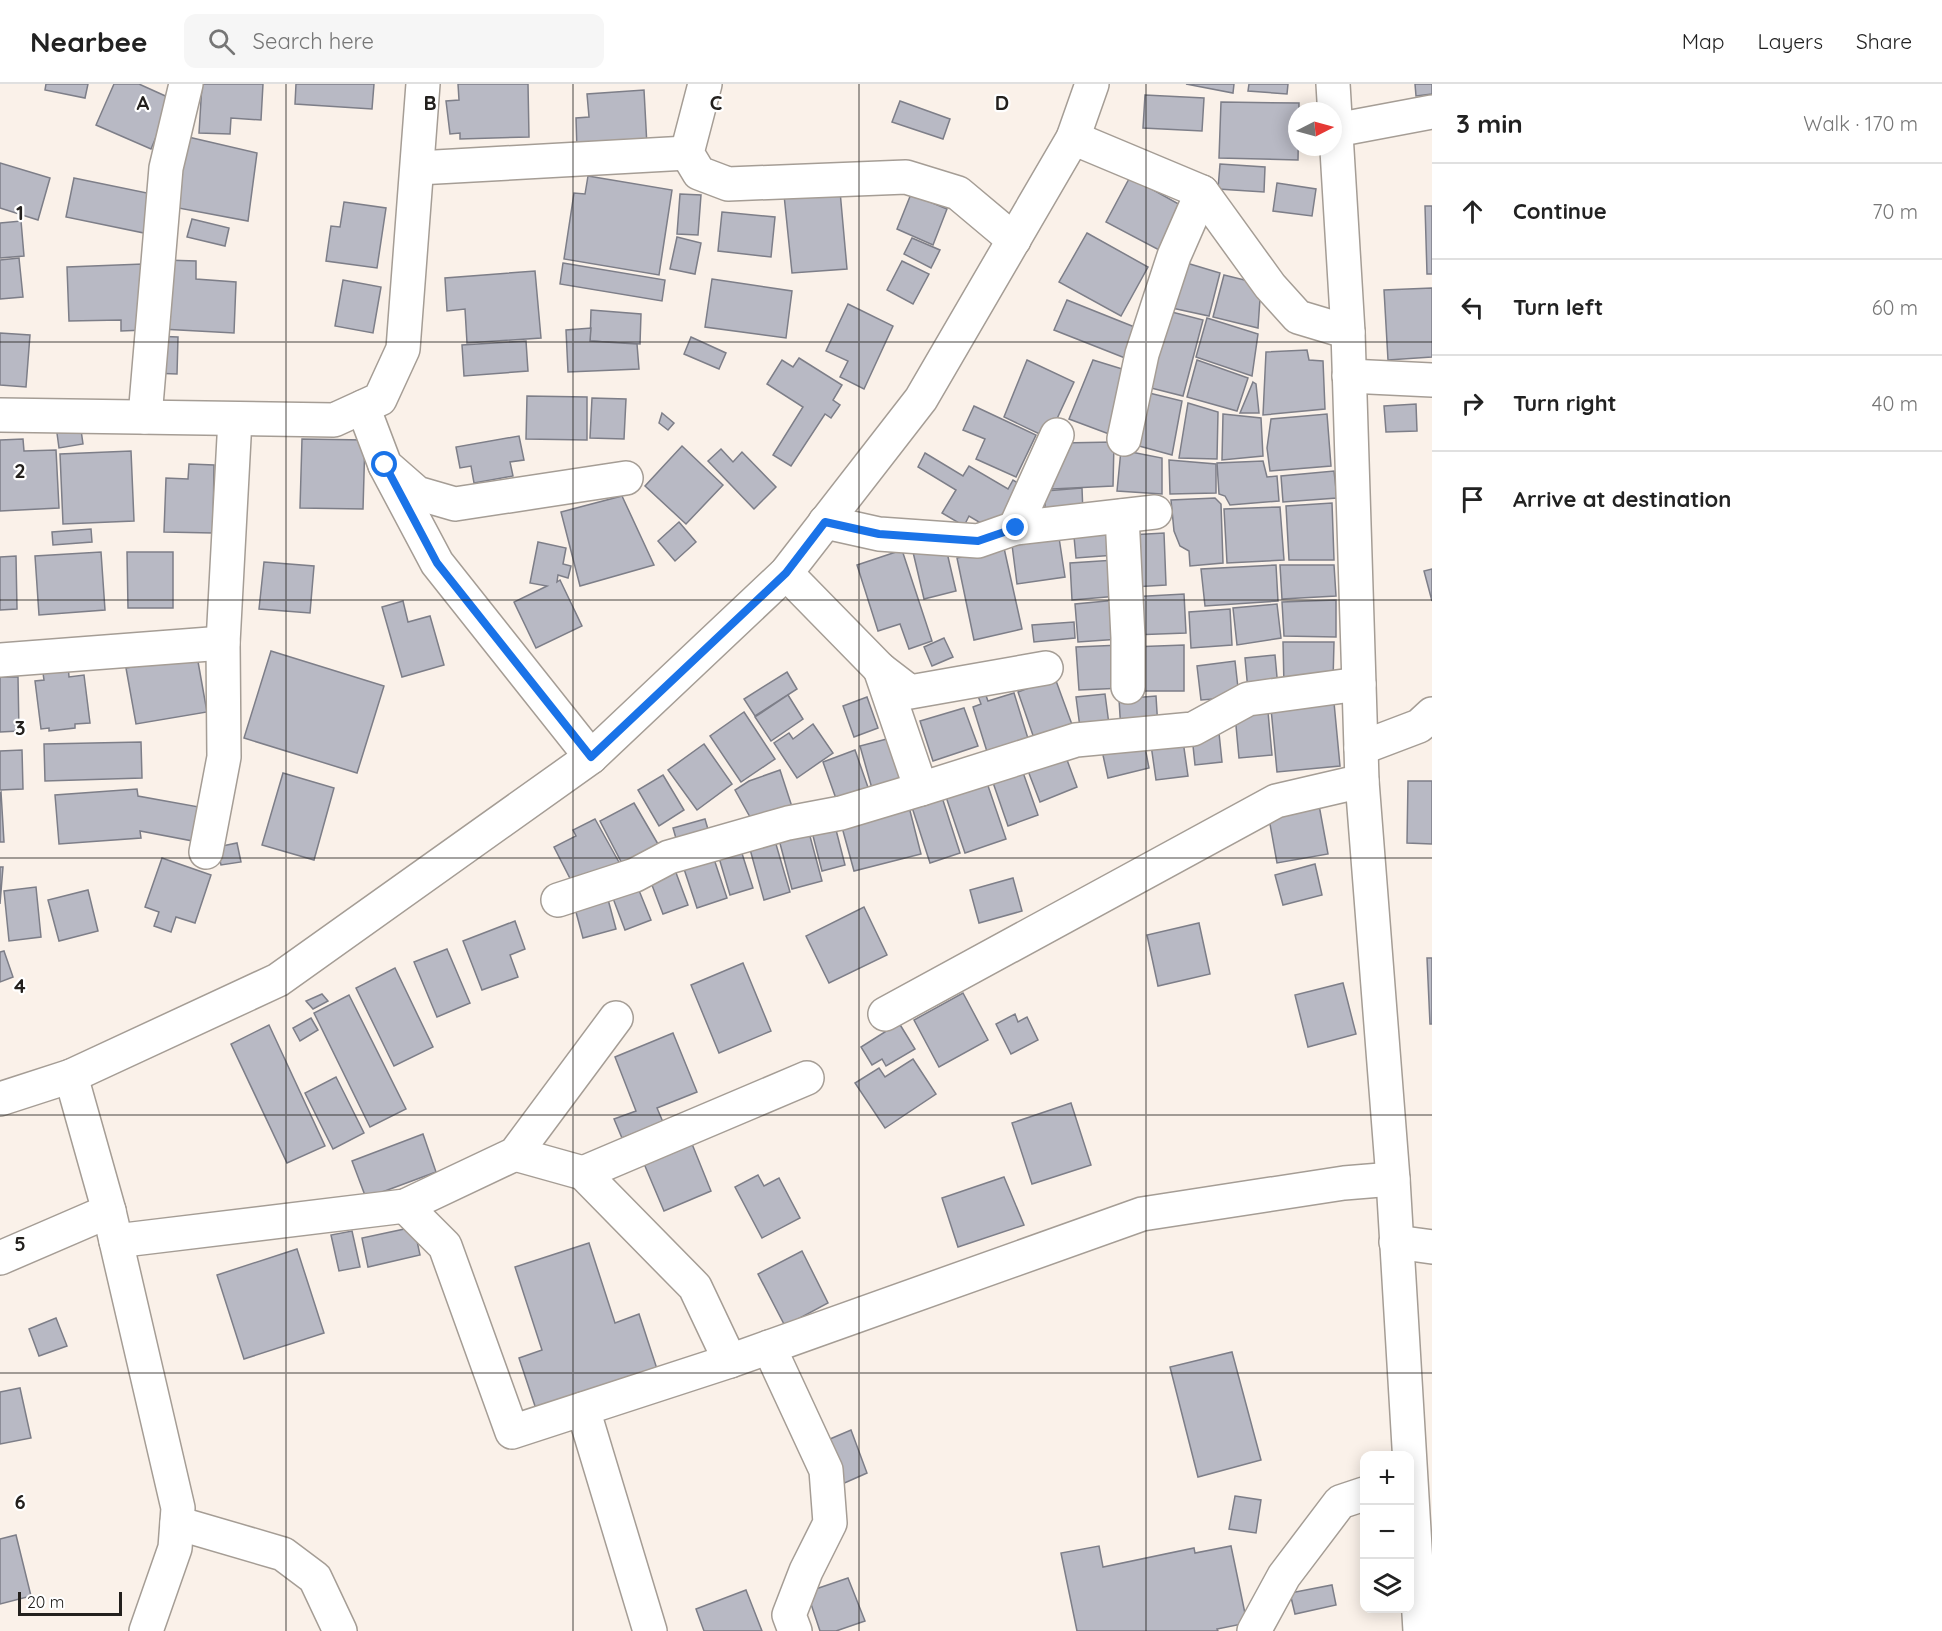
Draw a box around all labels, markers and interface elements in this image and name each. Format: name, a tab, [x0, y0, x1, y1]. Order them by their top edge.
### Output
search box	[184, 14, 604, 68]
text: Nearbee	[30, 24, 148, 59]
icon: search	[205, 25, 238, 58]
text: Search here	[253, 27, 374, 55]
text: Map	[1682, 28, 1725, 54]
text: Layers	[1758, 28, 1823, 54]
text: Share	[1856, 28, 1912, 54]
text: A	[137, 90, 150, 115]
text: B	[423, 90, 437, 115]
text: C	[710, 90, 723, 115]
text: D	[995, 90, 1009, 115]
north arrow	[1288, 102, 1342, 156]
text: 3 min	[1456, 107, 1523, 140]
text: Walk · 170 m	[1803, 111, 1918, 136]
icon: ahead	[1456, 195, 1489, 228]
text: Continue	[1513, 197, 1607, 225]
text: 70 m	[1872, 199, 1918, 224]
text: 1	[16, 200, 24, 225]
icon: left	[1456, 291, 1489, 324]
text: Turn left	[1513, 293, 1603, 321]
text: 60 m	[1872, 295, 1918, 320]
icon: right	[1456, 387, 1489, 420]
text: Turn right	[1513, 389, 1617, 417]
text: 40 m	[1872, 391, 1918, 416]
route start	[371, 451, 397, 477]
text: 2	[14, 458, 26, 483]
icon: arrive	[1456, 483, 1489, 516]
text: Arrive at destination	[1513, 485, 1731, 513]
route end	[1002, 514, 1028, 540]
text: 3	[15, 715, 25, 740]
text: 4	[14, 973, 26, 998]
text: 5	[14, 1231, 26, 1256]
map controls	[1360, 1451, 1414, 1613]
button: +	[1360, 1451, 1414, 1505]
text: 6	[14, 1489, 26, 1514]
button: −	[1360, 1505, 1414, 1559]
button: layers	[1360, 1559, 1414, 1613]
scale bar	[18, 1589, 122, 1616]
text: 20 m	[27, 1592, 64, 1612]

